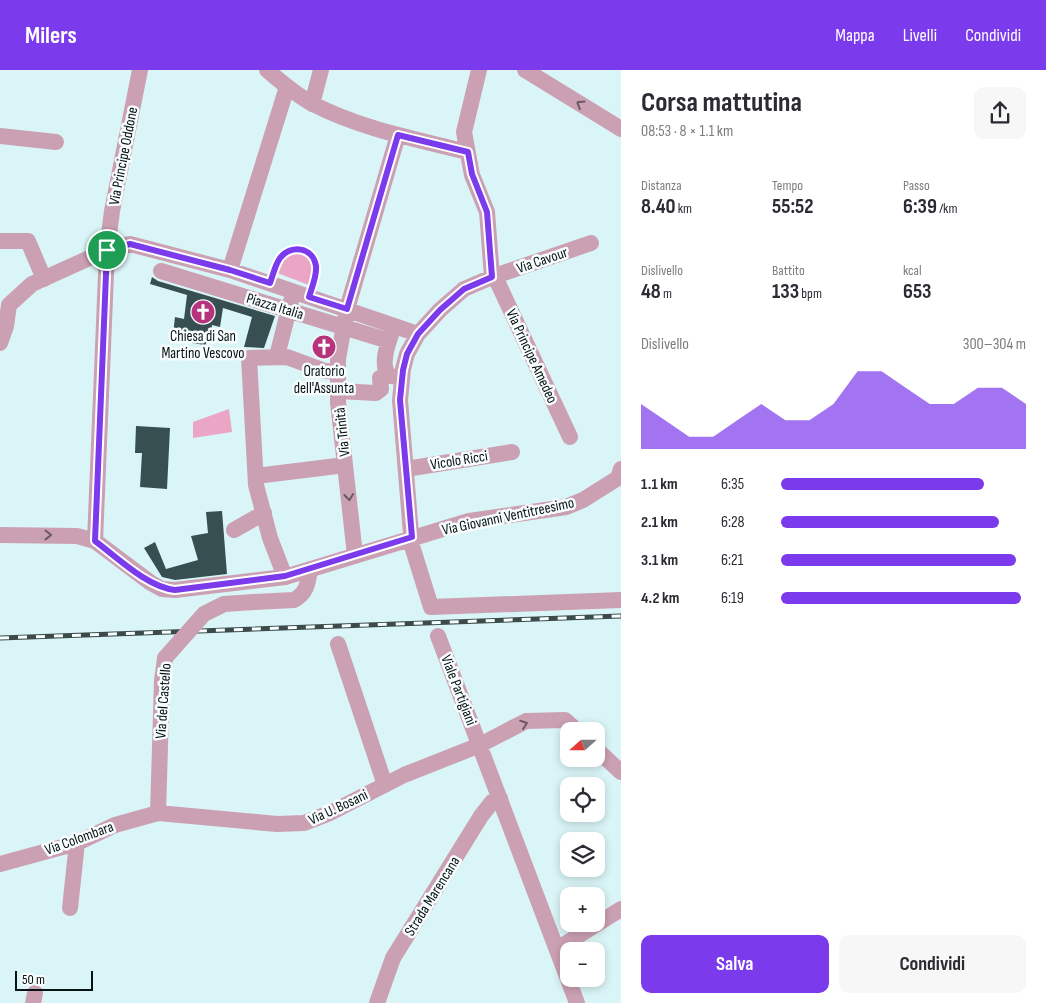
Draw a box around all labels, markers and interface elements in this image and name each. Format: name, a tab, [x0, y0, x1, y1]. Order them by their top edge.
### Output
text: Milers	[25, 21, 77, 50]
text: Mappa	[835, 25, 875, 46]
text: Livelli	[903, 25, 937, 46]
text: Condividi	[965, 25, 1021, 46]
text: Corsa mattutina	[641, 86, 802, 119]
button: share	[974, 87, 1026, 139]
one-way arrow	[576, 100, 585, 110]
street label: Via Principe Oddone	[105, 105, 142, 207]
text: 08:53 · 8 × 1.1 km	[641, 122, 733, 141]
text: Distanza	[641, 177, 682, 194]
text: Tempo	[772, 177, 803, 194]
text: Passo	[903, 177, 930, 194]
text: 8.40	[641, 194, 676, 219]
text: 55:52	[772, 194, 814, 219]
text: 6:39	[903, 194, 937, 219]
text: km	[676, 200, 692, 217]
text: /km	[937, 200, 957, 217]
pin	[86, 229, 128, 271]
icon: arrive	[93, 236, 121, 264]
street label: Via Cavour	[514, 243, 571, 278]
text: Dislivello	[641, 262, 683, 279]
text: Battito	[772, 262, 805, 279]
text: kcal	[903, 262, 922, 279]
text: 48	[641, 279, 661, 304]
text: 133	[772, 279, 799, 304]
text: 653	[903, 279, 932, 304]
text: m	[661, 285, 672, 302]
text: bpm	[799, 285, 822, 302]
street label: Piazza Italia	[244, 289, 306, 324]
church icon: Chiesa di San Martino Vescovo	[190, 299, 216, 325]
street label: Via Principe Amedeo	[501, 306, 562, 406]
place label: Chiesa di San Martino Vescovo	[161, 327, 245, 363]
church icon: Oratorio dell'Assunta	[311, 334, 337, 360]
text: Dislivello	[641, 335, 689, 354]
text: 300–304 m	[963, 335, 1026, 354]
place label: Oratorio dell'Assunta	[294, 362, 354, 398]
street label: Via Trinità	[330, 406, 355, 457]
street label: Vicolo Ricci	[429, 447, 489, 474]
text: 1.1 km	[641, 475, 678, 494]
text: 6:35	[721, 475, 744, 494]
one-way arrow	[343, 493, 354, 501]
street label: Via Giovanni Ventitreesimo	[440, 493, 576, 540]
text: 2.1 km	[641, 513, 678, 532]
text: 6:28	[721, 513, 745, 532]
one-way arrow	[44, 530, 52, 541]
text: 3.1 km	[641, 551, 678, 570]
text: 6:21	[721, 551, 743, 570]
text: 4.2 km	[641, 589, 679, 608]
text: 6:19	[721, 589, 744, 608]
street label: Viale Partigiani	[436, 652, 481, 728]
street label: Via del Castello	[151, 663, 176, 739]
one-way arrow	[519, 720, 528, 730]
north arrow	[560, 722, 605, 768]
map controls	[560, 722, 605, 987]
button: locate	[560, 777, 605, 822]
street label: Via U. Bosani	[306, 785, 371, 829]
street label: Via Colombara	[42, 817, 116, 860]
button: layers	[560, 832, 605, 877]
street label: Strada Marencana	[400, 853, 465, 940]
button: +	[560, 887, 605, 932]
button: Salva	[641, 935, 829, 993]
button: Condividi	[839, 935, 1026, 993]
button: −	[560, 942, 605, 987]
scale bar	[15, 968, 92, 991]
text: 50 m	[22, 971, 45, 988]

